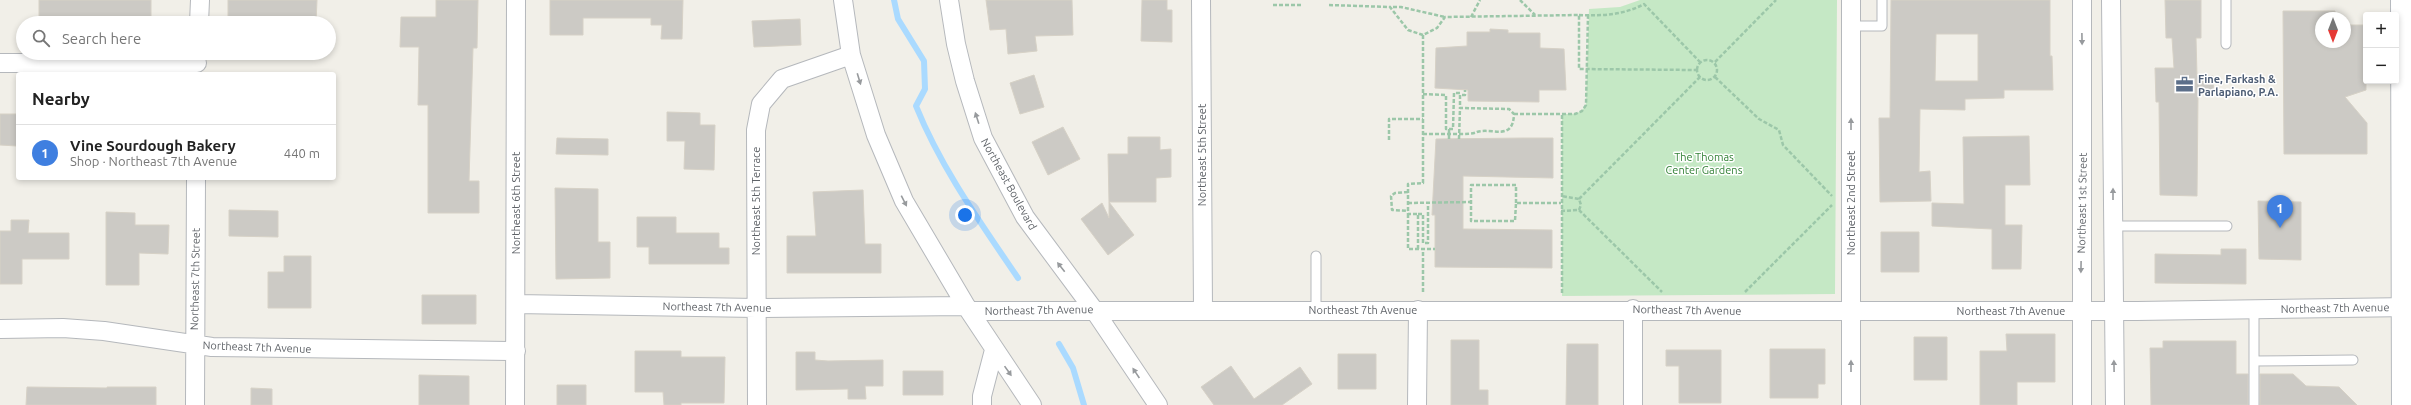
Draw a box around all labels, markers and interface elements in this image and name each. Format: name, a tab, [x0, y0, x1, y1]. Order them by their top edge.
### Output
north arrow	[2315, 12, 2351, 48]
map controls	[2363, 12, 2399, 84]
button: +	[2363, 12, 2399, 48]
search box	[16, 16, 336, 60]
icon: search	[30, 27, 52, 49]
text: Search here	[62, 30, 141, 47]
one-way arrow	[2079, 33, 2085, 46]
button: −	[2363, 48, 2399, 84]
one-way arrow	[856, 73, 862, 85]
place label: Fine, Farkash & Parlapiano, P.A.	[2198, 73, 2278, 98]
office icon: Fine, Farkash & Parlapiano, P.A.	[2175, 75, 2195, 95]
text: Nearby	[32, 89, 90, 108]
street label: Northeast 5th Street	[1196, 103, 1208, 206]
one-way arrow	[974, 111, 980, 123]
one-way arrow	[1848, 117, 1854, 130]
street label: Northeast Boulevard	[979, 136, 1039, 232]
text: Vine Sourdough Bakery	[70, 137, 236, 154]
text: 1	[41, 146, 49, 160]
text: 440 m	[284, 146, 320, 160]
street label: Northeast 5th Terrace	[750, 147, 762, 255]
street label: Northeast 2nd Street	[1845, 150, 1857, 255]
street label: Northeast 6th Street	[510, 151, 522, 254]
park label: The Thomas Center Gardens	[1666, 151, 1743, 176]
street label: Northeast 1st Street	[2075, 152, 2089, 254]
text: Shop · Northeast 7th Avenue	[70, 154, 237, 168]
one-way arrow	[2110, 187, 2116, 200]
one-way arrow	[901, 195, 908, 206]
pin: 1	[2267, 195, 2293, 228]
your location	[955, 205, 975, 225]
street label: Northeast 7th Street	[188, 227, 202, 330]
one-way arrow	[2078, 261, 2084, 274]
one-way arrow	[1057, 262, 1065, 272]
street label: Northeast 7th Avenue	[663, 300, 771, 314]
street label: Northeast 7th Avenue	[2281, 301, 2389, 315]
street label: Northeast 7th Avenue	[985, 303, 1093, 317]
street label: Northeast 7th Avenue	[1633, 303, 1741, 317]
street label: Northeast 7th Avenue	[1309, 304, 1417, 316]
street label: Northeast 7th Avenue	[1957, 305, 2065, 317]
street label: Northeast 7th Avenue	[202, 339, 312, 355]
one-way arrow	[1848, 359, 1854, 372]
one-way arrow	[2111, 359, 2117, 372]
one-way arrow	[1004, 366, 1012, 376]
one-way arrow	[1133, 367, 1140, 378]

